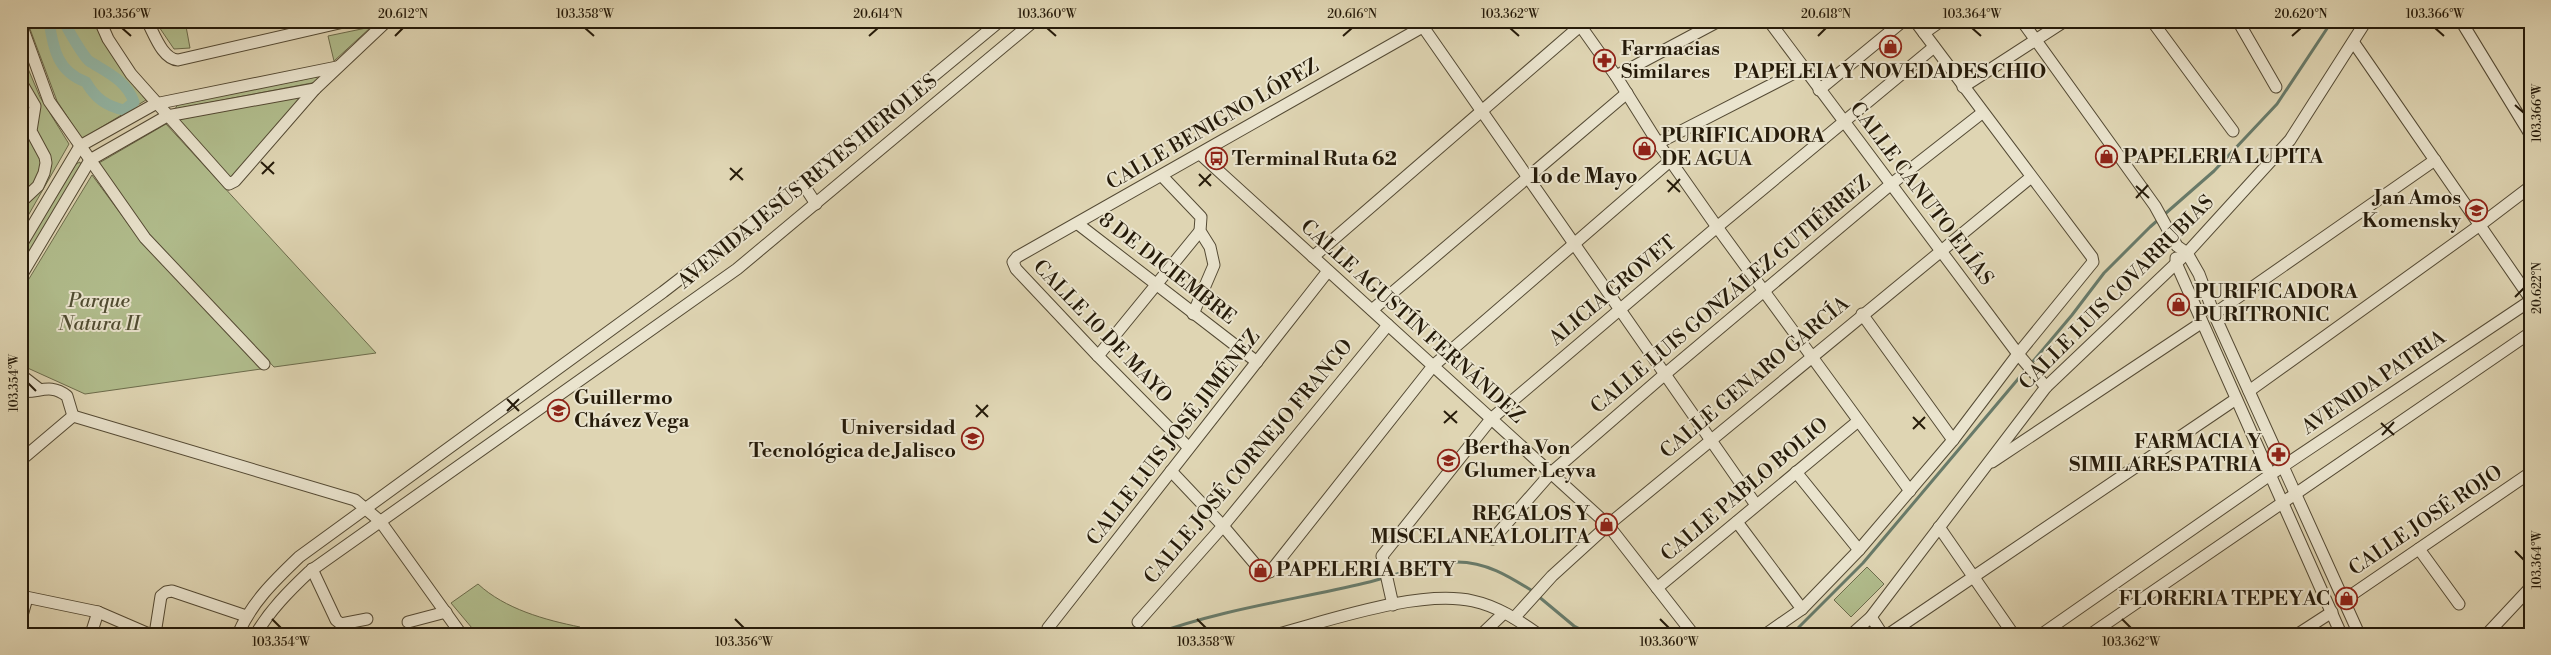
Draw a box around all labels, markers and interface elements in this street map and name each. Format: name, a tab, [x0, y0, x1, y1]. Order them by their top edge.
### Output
text: 103.356°W	[93, 7, 152, 22]
text: 20.612°N	[378, 7, 428, 22]
text: 103.358°W	[556, 7, 615, 22]
text: 20.614°N	[853, 7, 903, 22]
text: 103.360°W	[1017, 7, 1078, 22]
text: 20.616°N	[1327, 7, 1377, 22]
text: 103.362°W	[1481, 7, 1540, 22]
text: 20.618°N	[1801, 7, 1851, 22]
text: 103.364°W	[1943, 7, 2002, 22]
text: 20.620°N	[2275, 7, 2327, 22]
text: 103.366°W	[2406, 7, 2465, 22]
shop icon: PAPELEIA Y NOVEDADES CHIO	[1878, 34, 1902, 58]
place label: Farmacias Similares	[1621, 37, 1720, 85]
pharmacy icon: Farmacias Similares	[1593, 49, 1617, 73]
street label: CALLE BENIGNO LÓPEZ	[1102, 53, 1324, 196]
place label: PAPELEIA Y NOVEDADES CHIO	[1734, 60, 2046, 85]
street label: AVENIDA JESÚS REYES HEROLES	[672, 69, 943, 295]
text: 103.366°W	[2530, 83, 2545, 142]
street label: CALLE CANUTO ELÍAS	[1844, 97, 1999, 291]
place label: PURIFICADORA DE AGUA	[1661, 124, 1825, 172]
shop icon: PURIFICADORA DE AGUA	[1633, 136, 1657, 160]
shop icon: PAPELERIA LUPITA	[2095, 145, 2119, 169]
place label: PAPELERIA LUPITA	[2123, 145, 2324, 170]
bus stop icon: Terminal Ruta 62	[1204, 147, 1228, 171]
place label: Terminal Ruta 62	[1232, 147, 1397, 172]
district label: 1o de Mayo	[1531, 164, 1638, 190]
street label: CALLE LUIS GONZÁLEZ GUTIÉRREZ	[1585, 170, 1876, 420]
place label: Jan Amos Komensky	[2362, 186, 2462, 234]
street label: CALLE LUIS COVARRUBIAS	[2014, 190, 2220, 396]
school or university icon: Jan Amos Komensky	[2465, 198, 2489, 222]
street label: 8 DE DICIEMBRE	[1093, 208, 1241, 330]
street label: CALLE AGUSTÍN FERNÁNDEZ	[1295, 214, 1530, 429]
street label: ALICIA GROVET	[1544, 231, 1682, 352]
street label: CALLE 10 DE MAYO	[1027, 255, 1177, 409]
text: 20.622°N	[2530, 262, 2545, 314]
place label: PURIFICADORA PURITRONIC	[2194, 280, 2358, 328]
park label: Parque Natura II	[57, 289, 142, 337]
street label: CALLE GENARO GARCÍA	[1655, 290, 1856, 464]
shop icon: PURIFICADORA PURITRONIC	[2166, 292, 2190, 316]
street label: CALLE LUIS JOSÉ JIMÉNEZ	[1081, 324, 1266, 551]
street label: AVENIDA PATRIA	[2296, 325, 2452, 441]
street label: CALLE JOSÉ CORNEJO FRANCO	[1138, 334, 1359, 589]
text: 103.354°W	[7, 353, 22, 412]
place label: Guillermo Chávez Vega	[574, 386, 690, 434]
school or university icon: Guillermo Chávez Vega	[546, 398, 570, 422]
street label: CALLE PABLO BOLIO	[1656, 413, 1834, 567]
place label: Universidad Tecnológica de Jalisco	[749, 416, 956, 464]
school or university icon: Universidad Tecnológica de Jalisco	[960, 427, 984, 451]
place label: FARMACIA Y SIMILARES PATRIA	[2069, 430, 2263, 478]
place label: Bertha Von Glumer Leyva	[1464, 436, 1596, 484]
pharmacy icon: FARMACIA Y SIMILARES PATRIA	[2266, 442, 2290, 466]
school or university icon: Bertha Von Glumer Leyva	[1436, 448, 1460, 472]
street label: CALLE JOSÉ ROJO	[2344, 459, 2508, 582]
place label: REGALOS Y MISCELANEA LOLITA	[1370, 502, 1591, 550]
shop icon: REGALOS Y MISCELANEA LOLITA	[1594, 513, 1618, 537]
text: 103.364°W	[2530, 530, 2545, 589]
shop icon: PAPELERIA BETY	[1248, 558, 1272, 582]
place label: PAPELERIA BETY	[1276, 558, 1457, 583]
place label: FLORERIA TEPEYAC	[2119, 587, 2330, 612]
shop icon: FLORERIA TEPEYAC	[2334, 587, 2358, 611]
text: 103.354°W	[252, 635, 311, 650]
text: 103.356°W	[715, 635, 774, 650]
text: 103.358°W	[1177, 635, 1236, 650]
text: 103.360°W	[1639, 635, 1700, 650]
text: 103.362°W	[2102, 635, 2161, 650]

